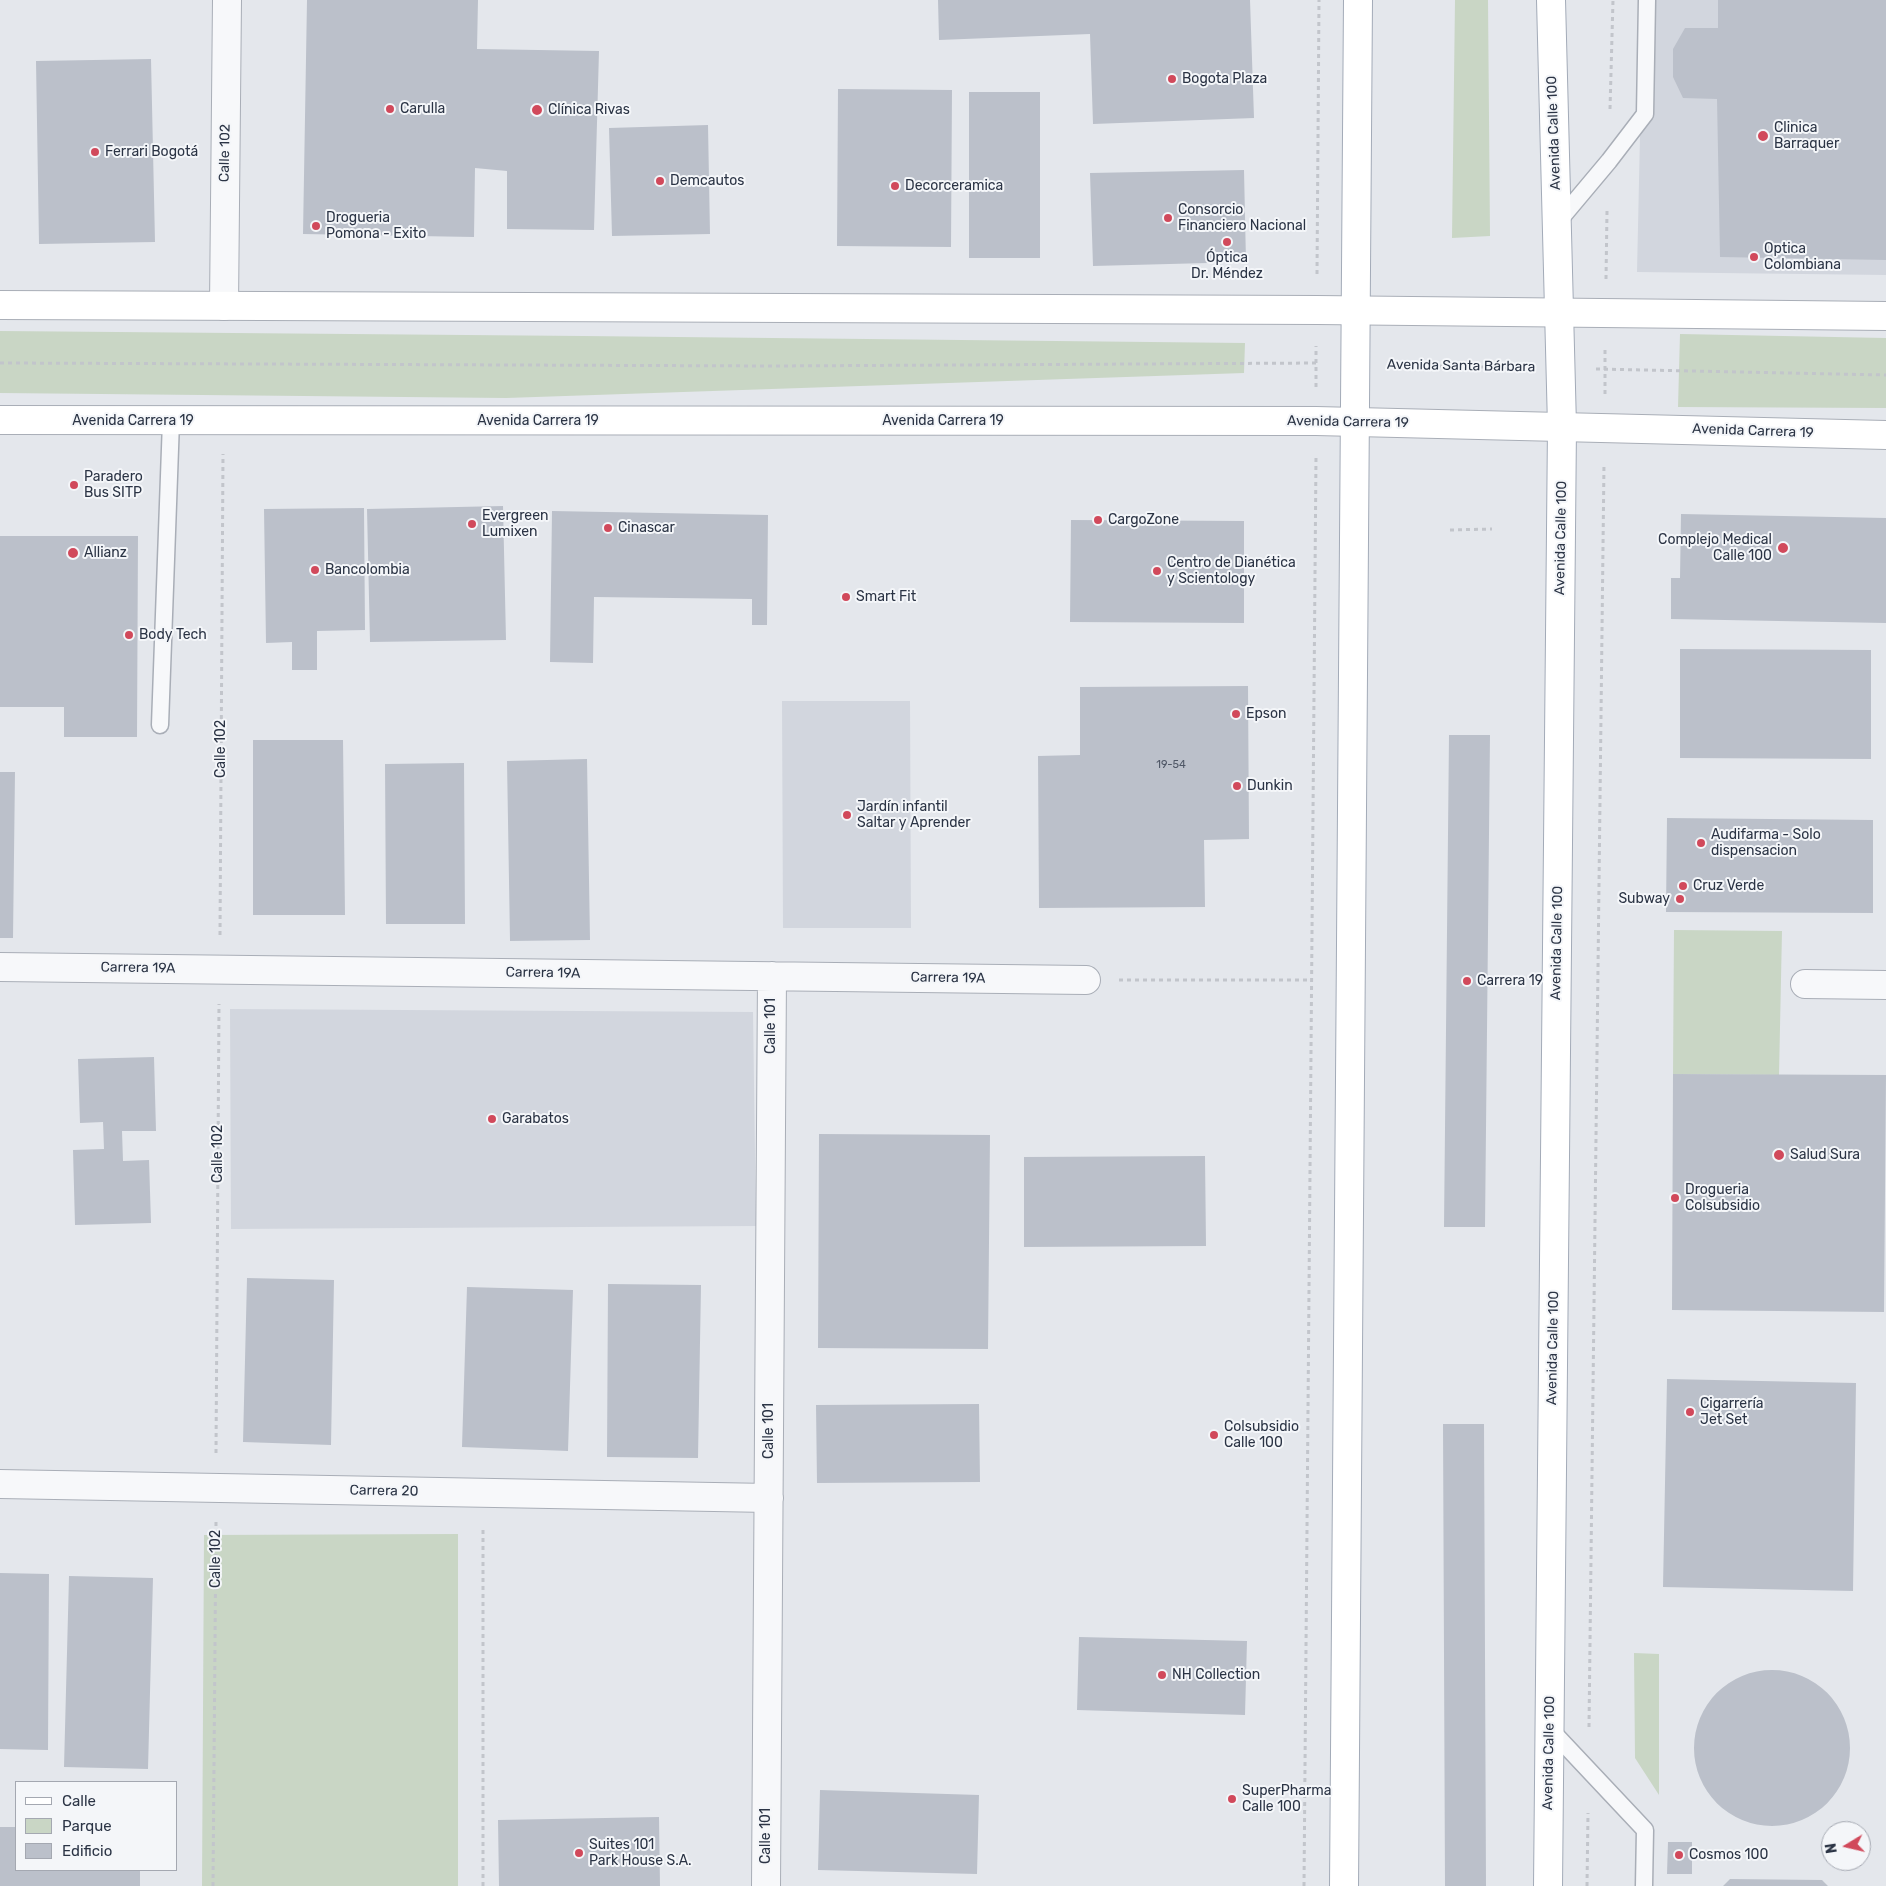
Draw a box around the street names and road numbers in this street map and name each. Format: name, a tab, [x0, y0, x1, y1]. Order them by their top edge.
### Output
street label: Avenida Calle 100	[1544, 75, 1564, 191]
street label: Calle 102	[216, 124, 234, 182]
street label: Avenida Santa Bárbara	[1387, 356, 1535, 376]
street label: Avenida Carrera 19	[72, 413, 194, 429]
street label: Avenida Carrera 19	[477, 413, 599, 429]
street label: Avenida Carrera 19	[882, 413, 1004, 429]
street label: Avenida Carrera 19	[1287, 413, 1409, 431]
street label: Avenida Carrera 19	[1692, 420, 1814, 442]
street label: Avenida Calle 100	[1552, 481, 1570, 595]
street label: Calle 102	[213, 720, 229, 778]
street label: Avenida Calle 100	[1548, 886, 1566, 1000]
street label: Carrera 19A	[100, 959, 176, 977]
street label: Carrera 19A	[505, 964, 581, 982]
street label: Carrera 19A	[910, 969, 986, 987]
street label: Calle 101	[763, 998, 779, 1054]
street label: Calle 102	[210, 1125, 226, 1183]
street label: Avenida Calle 100	[1544, 1291, 1562, 1405]
street label: Calle 101	[761, 1403, 777, 1459]
street label: Carrera 20	[349, 1482, 419, 1500]
street label: Calle 102	[208, 1530, 224, 1588]
street label: Avenida Calle 100	[1540, 1696, 1558, 1810]
street label: Calle 101	[758, 1808, 774, 1864]

